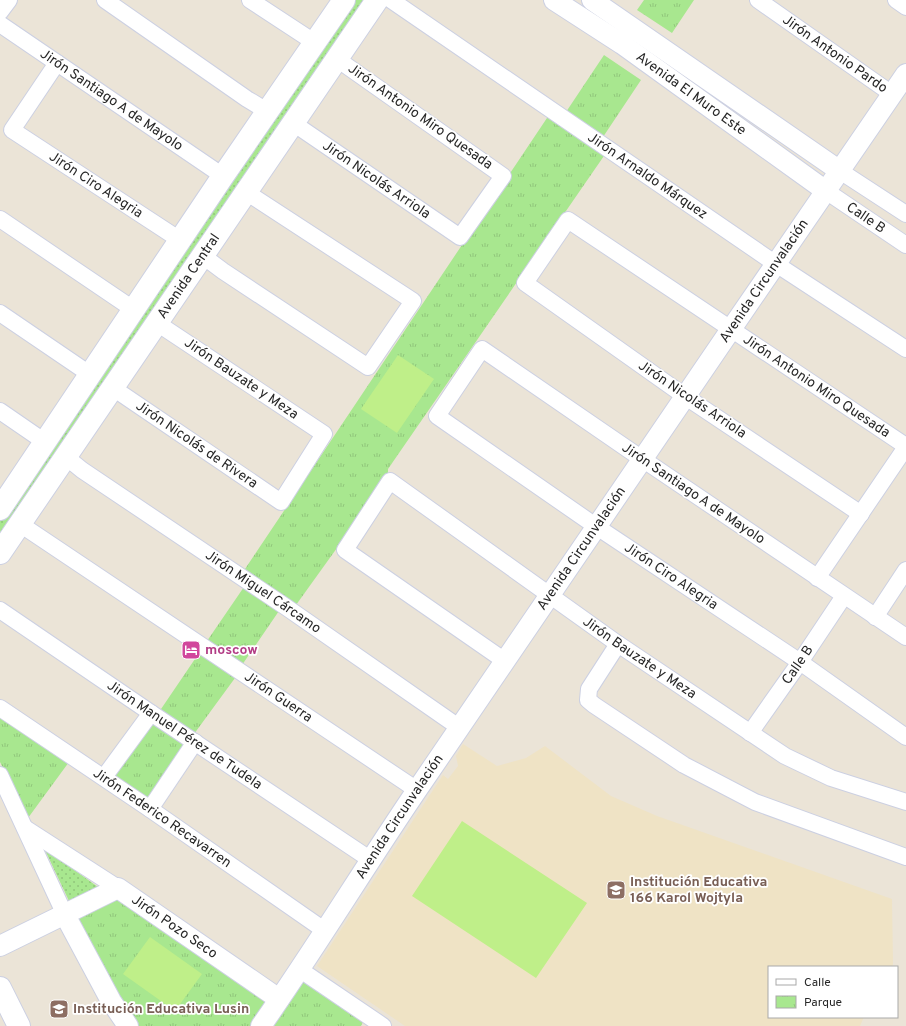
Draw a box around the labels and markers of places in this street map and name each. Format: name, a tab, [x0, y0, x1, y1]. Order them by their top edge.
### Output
hotel icon: moscow	[180, 639, 202, 661]
place label: moscow	[205, 642, 258, 659]
place label: Institución Educativa 166 Karol Wojtyla	[630, 874, 767, 907]
school or university icon: Institución Educativa 166 Karol Wojtyla	[605, 879, 627, 901]
school or university icon: Institución Educativa Lusin	[48, 998, 70, 1020]
place label: Institución Educativa Lusin	[73, 1001, 249, 1018]

